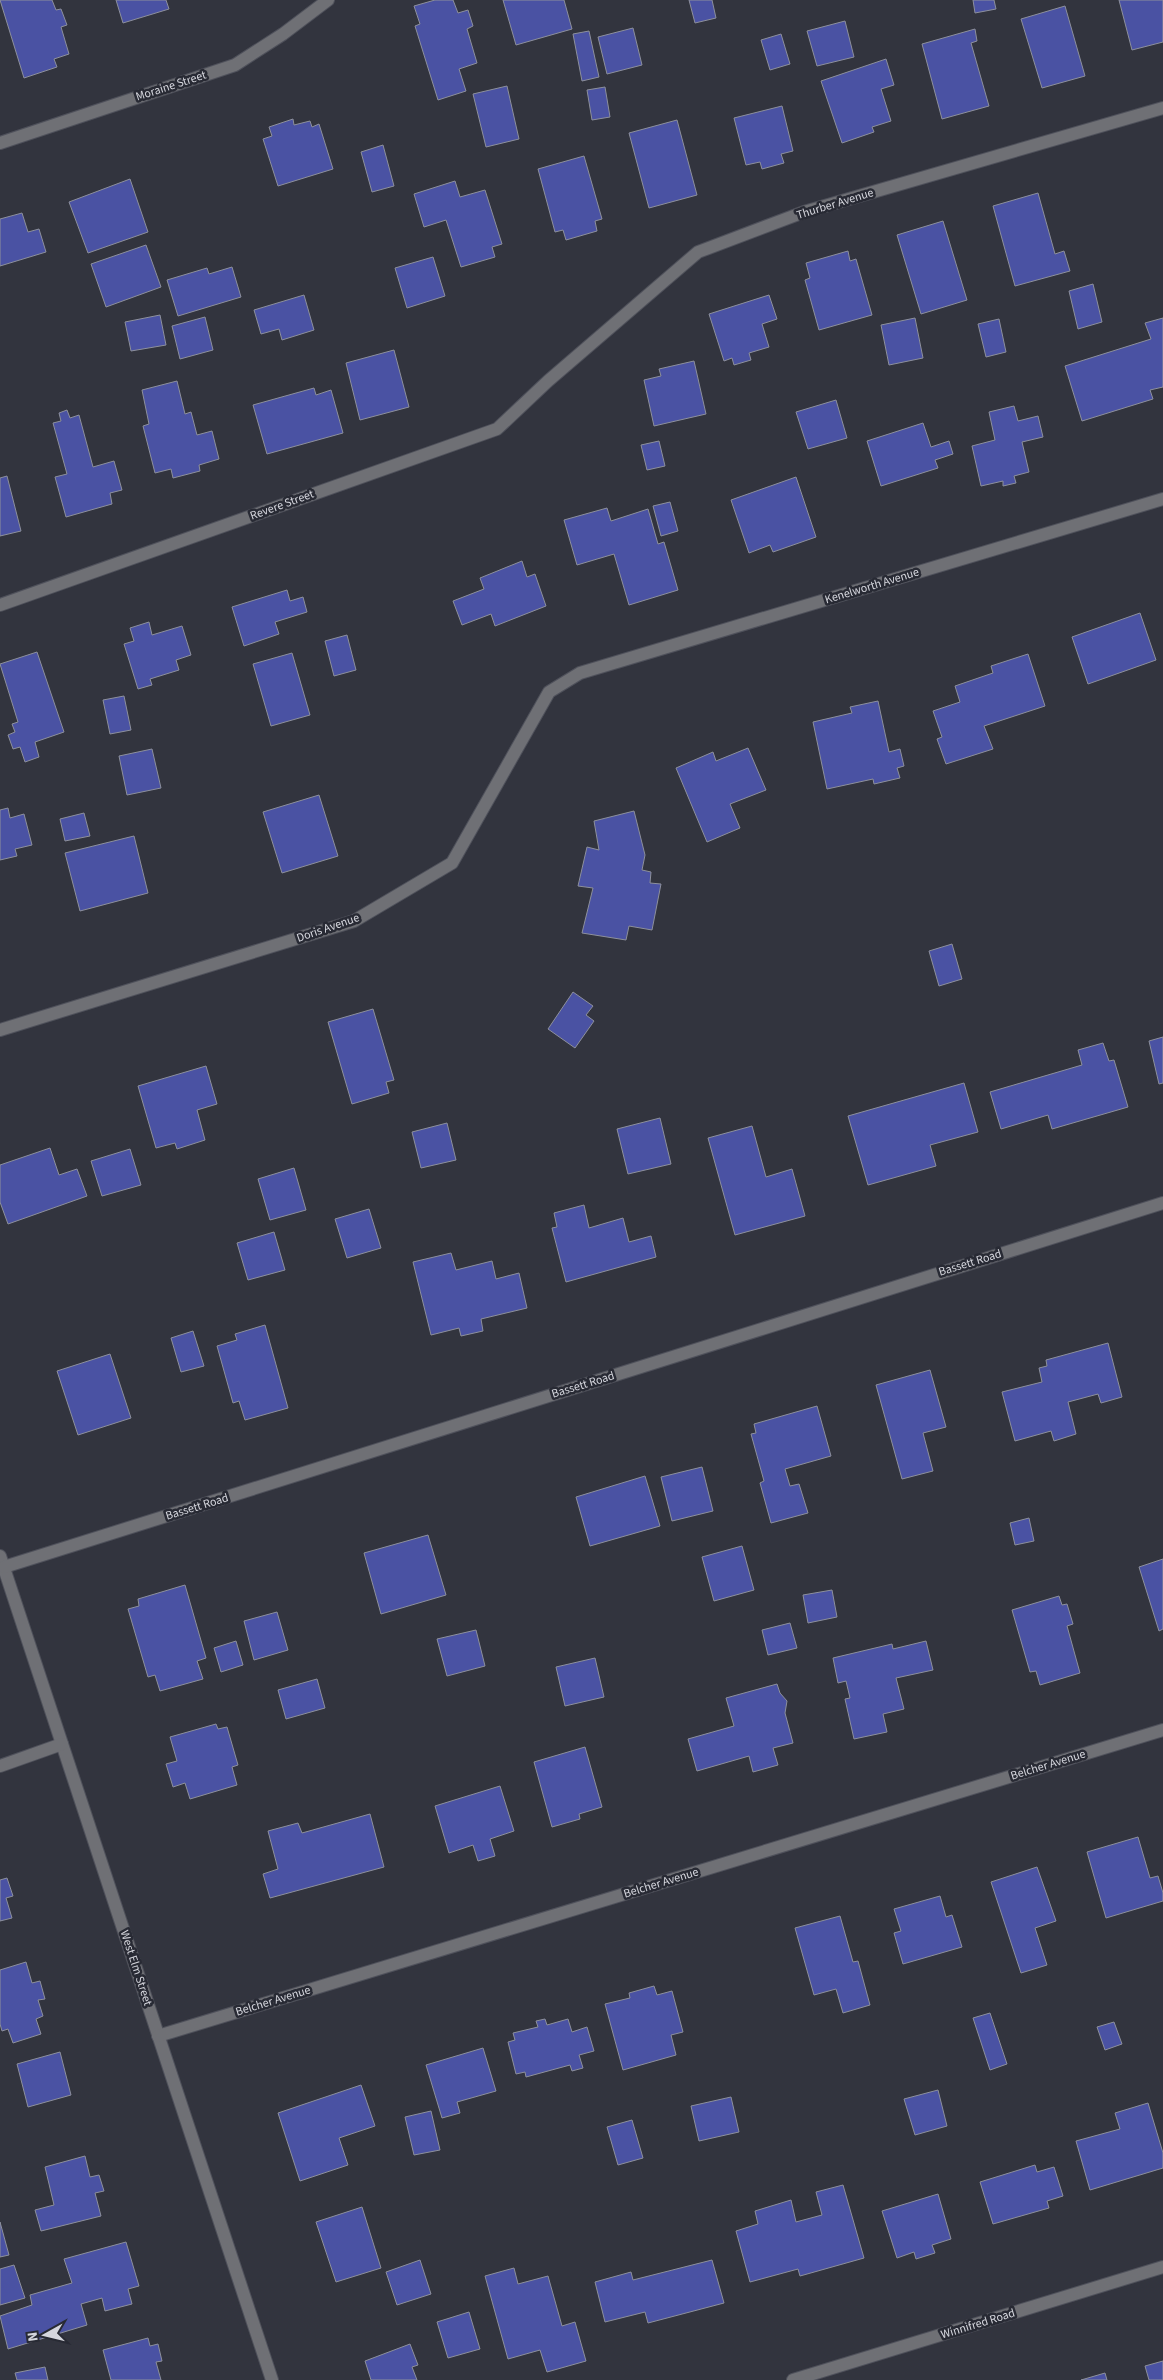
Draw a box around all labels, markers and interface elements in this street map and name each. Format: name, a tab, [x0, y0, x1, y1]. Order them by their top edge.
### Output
street label: Moraine Street	[134, 67, 208, 105]
street label: Thurber Avenue	[794, 184, 876, 224]
street label: Revere Street	[248, 486, 316, 524]
street label: Kenelworth Avenue	[823, 564, 921, 608]
street label: Doris Avenue	[294, 909, 362, 947]
street label: Bassett Road	[936, 1245, 1004, 1281]
street label: Bassett Road	[549, 1367, 617, 1403]
street label: Bassett Road	[163, 1489, 231, 1525]
street label: Belcher Avenue	[1008, 1746, 1088, 1784]
street label: Belcher Avenue	[621, 1864, 701, 1902]
street label: West Elm Street	[116, 1928, 156, 2008]
street label: Belcher Avenue	[233, 1982, 313, 2020]
street label: Winnifred Road	[939, 2305, 1017, 2343]
north arrow	[20, 2310, 70, 2360]
text: N	[23, 2331, 44, 2343]

